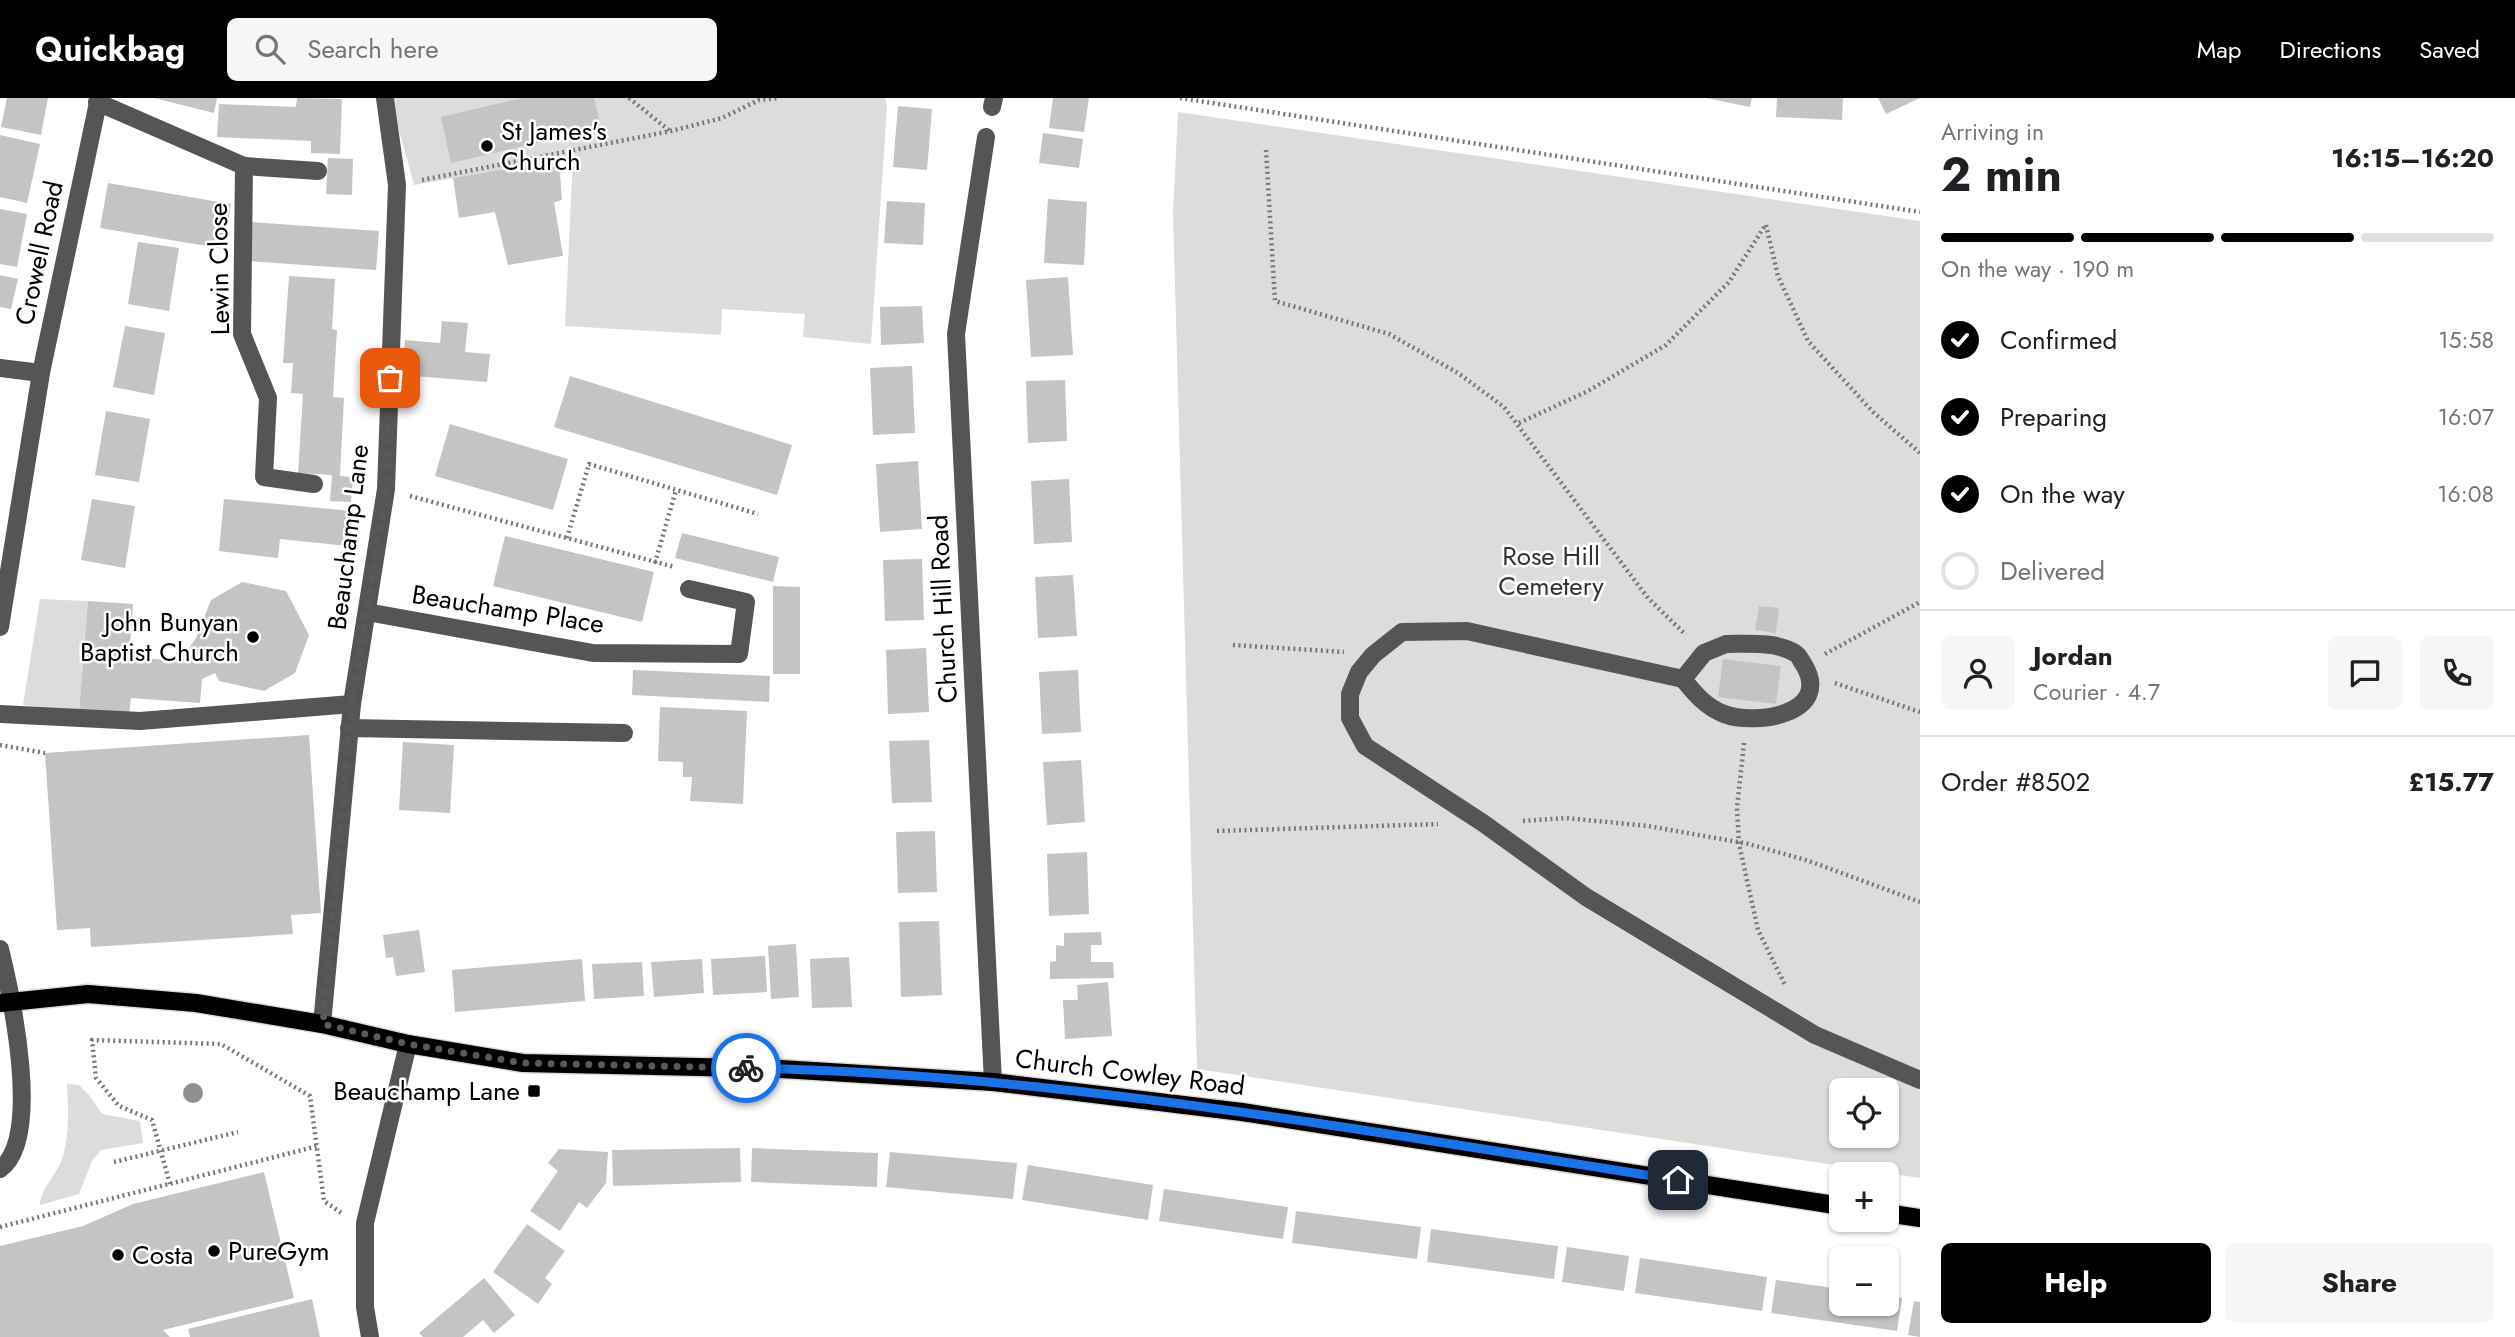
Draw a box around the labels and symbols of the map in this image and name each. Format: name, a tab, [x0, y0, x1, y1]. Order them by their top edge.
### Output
place label: St James's Church	[501, 112, 607, 180]
marker: St James's Church	[479, 138, 495, 154]
street label: Crowell Road	[5, 177, 73, 329]
street label: Lewin Close	[199, 202, 239, 336]
pin	[360, 348, 420, 408]
street label: Beauchamp Lane	[318, 442, 378, 632]
street label: Church Hill Road	[919, 514, 967, 704]
park label: Rose Hill Cemetery	[1498, 537, 1604, 605]
street label: Beauchamp Place	[409, 575, 607, 643]
place label: John Bunyan Baptist Church	[80, 603, 239, 671]
marker: John Bunyan Baptist Church	[245, 629, 261, 645]
courier	[711, 1033, 781, 1103]
street label: Church Cowley Road	[1013, 1039, 1247, 1105]
place label: Beauchamp Lane	[333, 1072, 520, 1110]
marker: Beauchamp Lane	[526, 1083, 542, 1099]
pin	[1648, 1150, 1708, 1210]
place label: PureGym	[228, 1232, 330, 1270]
place label: Costa	[132, 1236, 193, 1274]
marker: PureGym	[206, 1243, 222, 1259]
marker: Costa	[110, 1247, 126, 1263]

